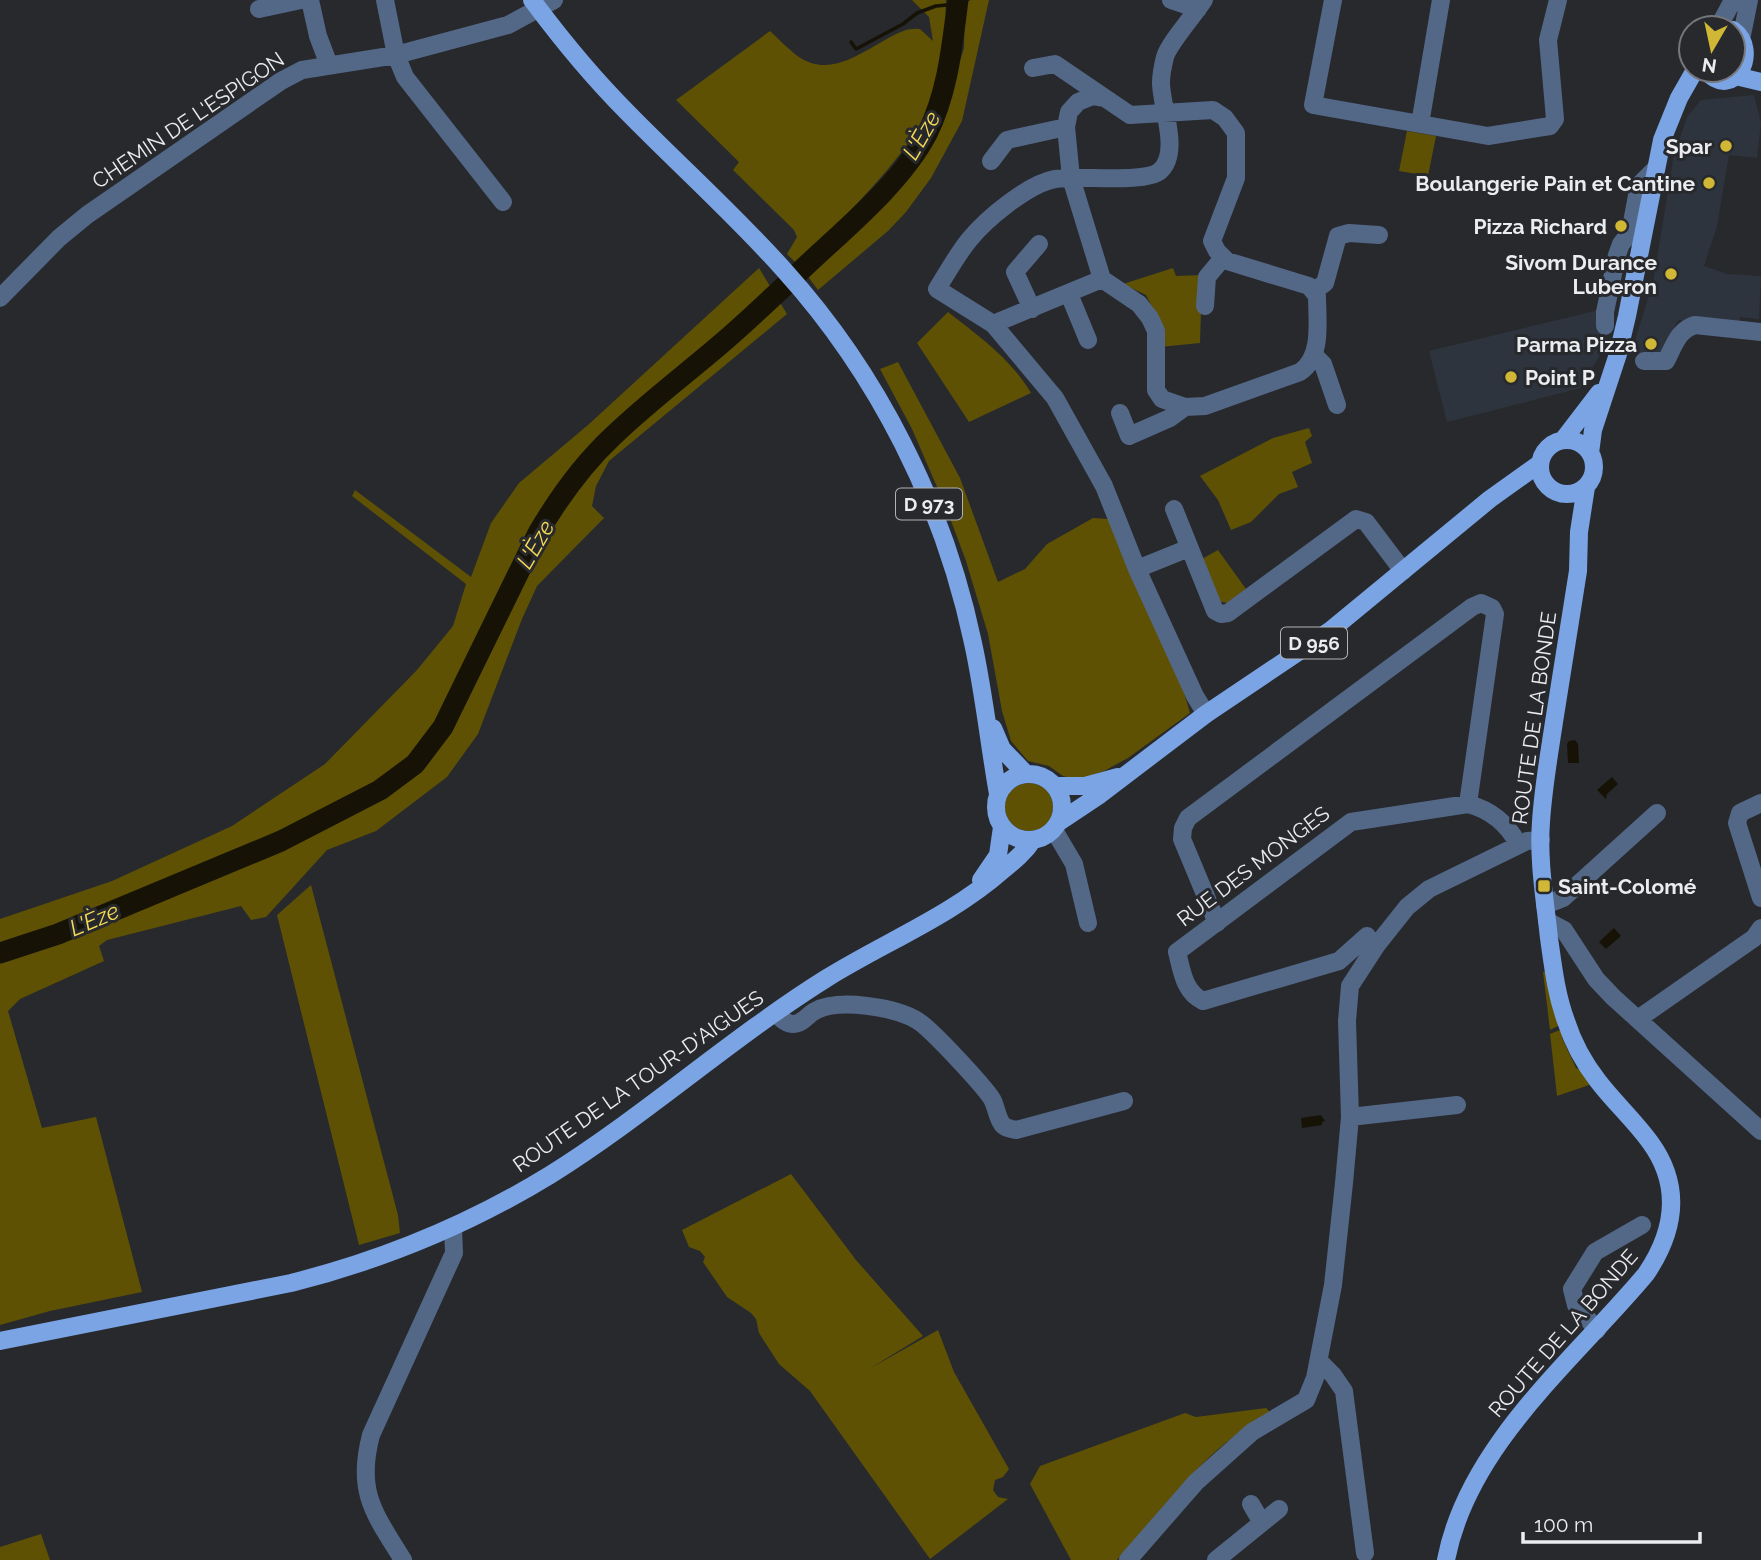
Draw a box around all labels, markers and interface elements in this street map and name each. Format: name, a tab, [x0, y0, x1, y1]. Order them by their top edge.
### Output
north arrow	[1677, 14, 1747, 84]
street label: CHEMIN DE L'ESPIGON	[87, 46, 289, 194]
text: N	[1700, 54, 1718, 78]
water label: L'Èze	[897, 106, 945, 164]
place label: Spar	[1666, 134, 1712, 159]
marker: Spar	[1718, 138, 1734, 154]
place label: Boulangerie Pain et Cantine	[1415, 171, 1695, 196]
marker: Boulangerie Pain et Cantine	[1701, 175, 1717, 191]
place label: Pizza Richard	[1473, 214, 1607, 239]
marker: Pizza Richard	[1613, 218, 1629, 234]
place label: Sivom Durance Luberon	[1505, 250, 1657, 299]
marker: Sivom Durance Luberon	[1663, 266, 1679, 282]
place label: Parma Pizza	[1516, 332, 1637, 357]
marker: Parma Pizza	[1643, 336, 1659, 352]
place label: Point P	[1525, 365, 1595, 390]
marker: Point P	[1503, 369, 1519, 385]
road number: D 973	[896, 489, 962, 520]
water label: L'Èze	[511, 515, 559, 573]
street label: ROUTE DE LA BONDE	[1507, 610, 1561, 826]
road number: D 956	[1281, 628, 1347, 658]
street label: RUE DES MONGES	[1172, 800, 1334, 931]
place label: Saint-Colomé	[1558, 874, 1697, 899]
marker: Saint-Colomé	[1536, 878, 1552, 894]
water label: L'Èze	[65, 897, 123, 941]
street label: ROUTE DE LA TOUR-D'AIGUES	[508, 985, 768, 1177]
street label: ROUTE DE LA BONDE	[1483, 1244, 1643, 1422]
scale bar	[1523, 1500, 1700, 1544]
text: 100 m	[1534, 1512, 1593, 1537]

